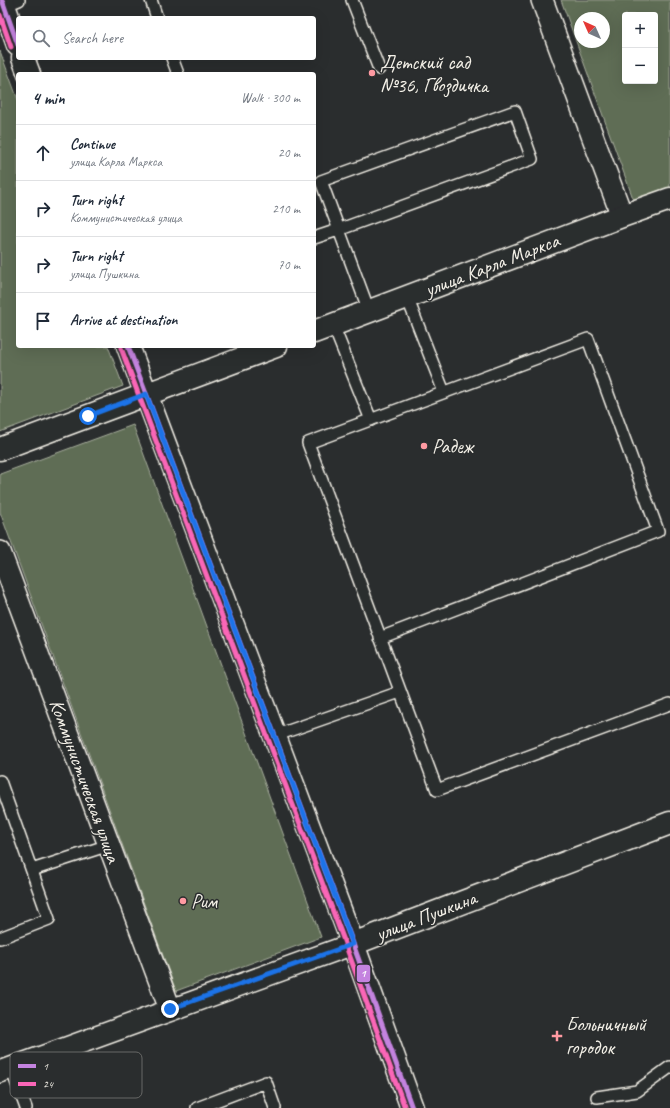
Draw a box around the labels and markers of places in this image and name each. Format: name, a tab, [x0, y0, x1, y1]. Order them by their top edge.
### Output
place label: Детский сад №36, Гвоздичка	[380, 50, 490, 98]
marker: Детский сад №36, Гвоздичка	[367, 68, 377, 78]
place label: Радеж	[432, 434, 475, 459]
marker: Радеж	[419, 441, 429, 451]
place label: Рим	[191, 889, 219, 914]
marker: Рим	[178, 896, 188, 906]
place label: Больничный городок	[566, 1012, 648, 1060]
marker: Больничный городок	[551, 1030, 563, 1042]

